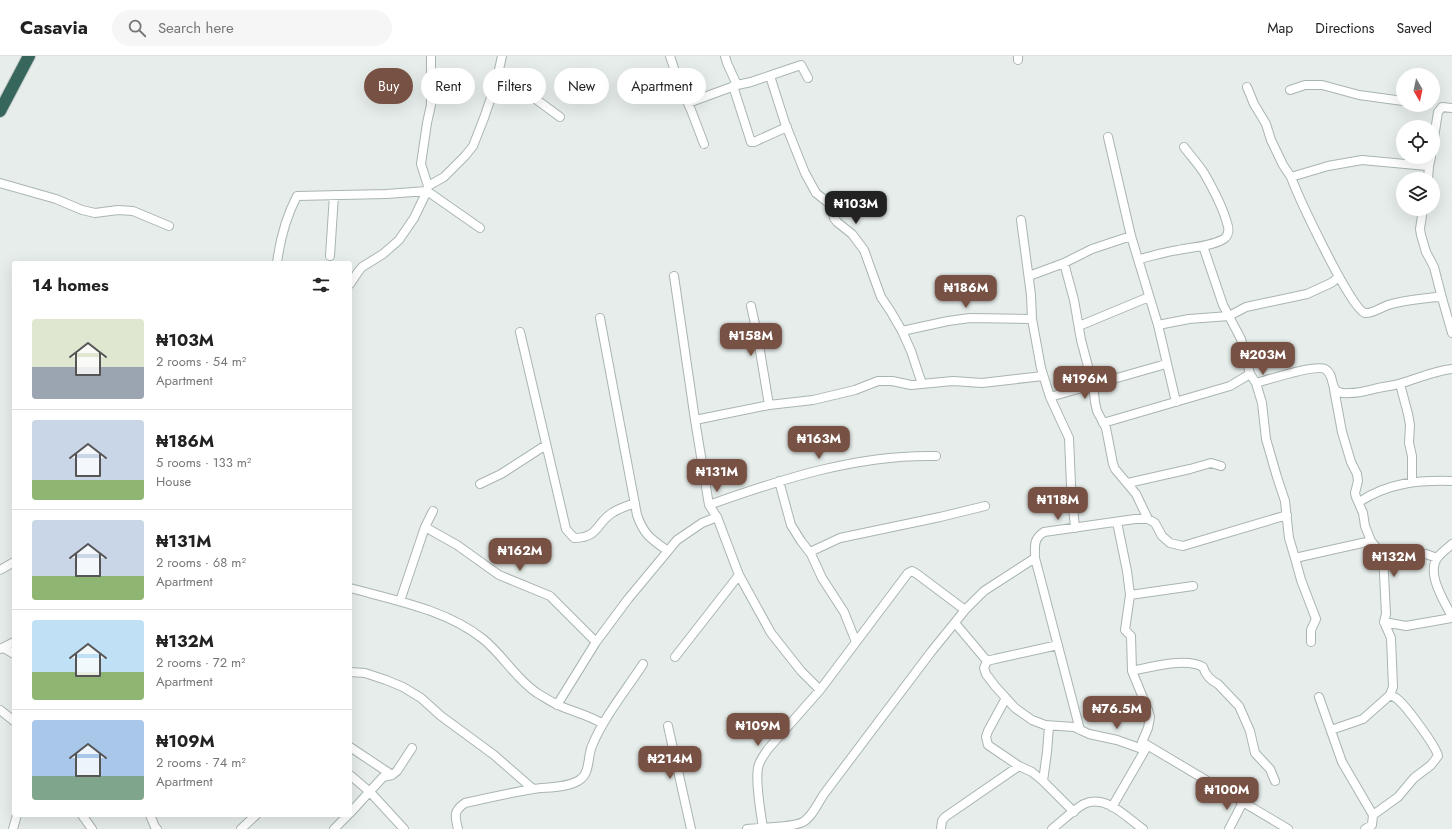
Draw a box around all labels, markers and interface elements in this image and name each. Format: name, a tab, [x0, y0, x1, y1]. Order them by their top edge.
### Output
search box	[112, 10, 392, 46]
text: Casavia	[20, 14, 88, 41]
icon: search	[126, 17, 148, 39]
text: Search here	[158, 17, 234, 39]
text: Map	[1267, 18, 1293, 38]
text: Directions	[1315, 18, 1375, 38]
text: Saved	[1397, 18, 1432, 38]
chip: Buy	[364, 68, 413, 104]
chip: Rent	[421, 68, 475, 104]
chip: Filters	[483, 68, 546, 104]
chip: New	[554, 68, 609, 104]
chip: Apartment	[617, 68, 706, 104]
north arrow	[1396, 68, 1440, 112]
map controls	[1396, 68, 1440, 216]
button: locate	[1396, 120, 1440, 164]
button: layers	[1396, 172, 1440, 216]
pin: ₦103M	[828, 191, 884, 225]
text: ₦103M	[834, 194, 878, 213]
text: 14 homes	[32, 273, 109, 297]
icon: filters	[310, 274, 332, 296]
pin: ₦186M	[938, 275, 994, 309]
text: ₦186M	[944, 278, 988, 297]
pin: ₦158M	[723, 323, 779, 357]
text: ₦158M	[729, 326, 773, 345]
text: ₦103M	[156, 328, 214, 352]
icon: home	[64, 335, 112, 383]
pin: ₦203M	[1235, 342, 1291, 376]
text: ₦203M	[1240, 345, 1286, 364]
text: 2 rooms · 54 m²	[156, 352, 246, 371]
pin: ₦196M	[1057, 366, 1113, 400]
text: ₦196M	[1063, 369, 1107, 388]
text: Apartment	[156, 371, 213, 390]
pin: ₦163M	[791, 426, 847, 460]
text: ₦186M	[156, 429, 214, 453]
text: ₦163M	[797, 429, 841, 448]
icon: home	[64, 436, 112, 484]
text: 5 rooms · 133 m²	[156, 453, 251, 472]
pin: ₦131M	[689, 459, 745, 493]
text: ₦131M	[696, 462, 738, 481]
text: House	[156, 472, 191, 491]
pin: ₦118M	[1030, 487, 1086, 521]
text: ₦118M	[1037, 490, 1079, 509]
text: ₦131M	[156, 529, 211, 553]
icon: home	[64, 536, 112, 584]
pin: ₦162M	[492, 538, 548, 572]
text: ₦162M	[498, 541, 542, 560]
pin: ₦132M	[1366, 544, 1422, 578]
text: ₦132M	[1372, 547, 1416, 566]
text: 2 rooms · 68 m²	[156, 553, 246, 572]
text: Apartment	[156, 572, 213, 591]
text: ₦132M	[156, 629, 214, 653]
icon: home	[64, 636, 112, 684]
text: 2 rooms · 72 m²	[156, 653, 246, 672]
text: Apartment	[156, 672, 213, 691]
pin: ₦76.5M	[1084, 696, 1150, 730]
text: ₦76.5M	[1092, 699, 1142, 718]
pin: ₦109M	[730, 713, 786, 747]
text: ₦109M	[736, 716, 780, 735]
text: ₦109M	[156, 729, 215, 753]
icon: home	[64, 736, 112, 784]
pin: ₦214M	[642, 746, 698, 780]
text: ₦214M	[647, 749, 693, 768]
text: 2 rooms · 74 m²	[156, 753, 246, 772]
text: Apartment	[156, 772, 213, 791]
pin: ₦100M	[1199, 777, 1255, 811]
text: ₦100M	[1205, 780, 1249, 799]

